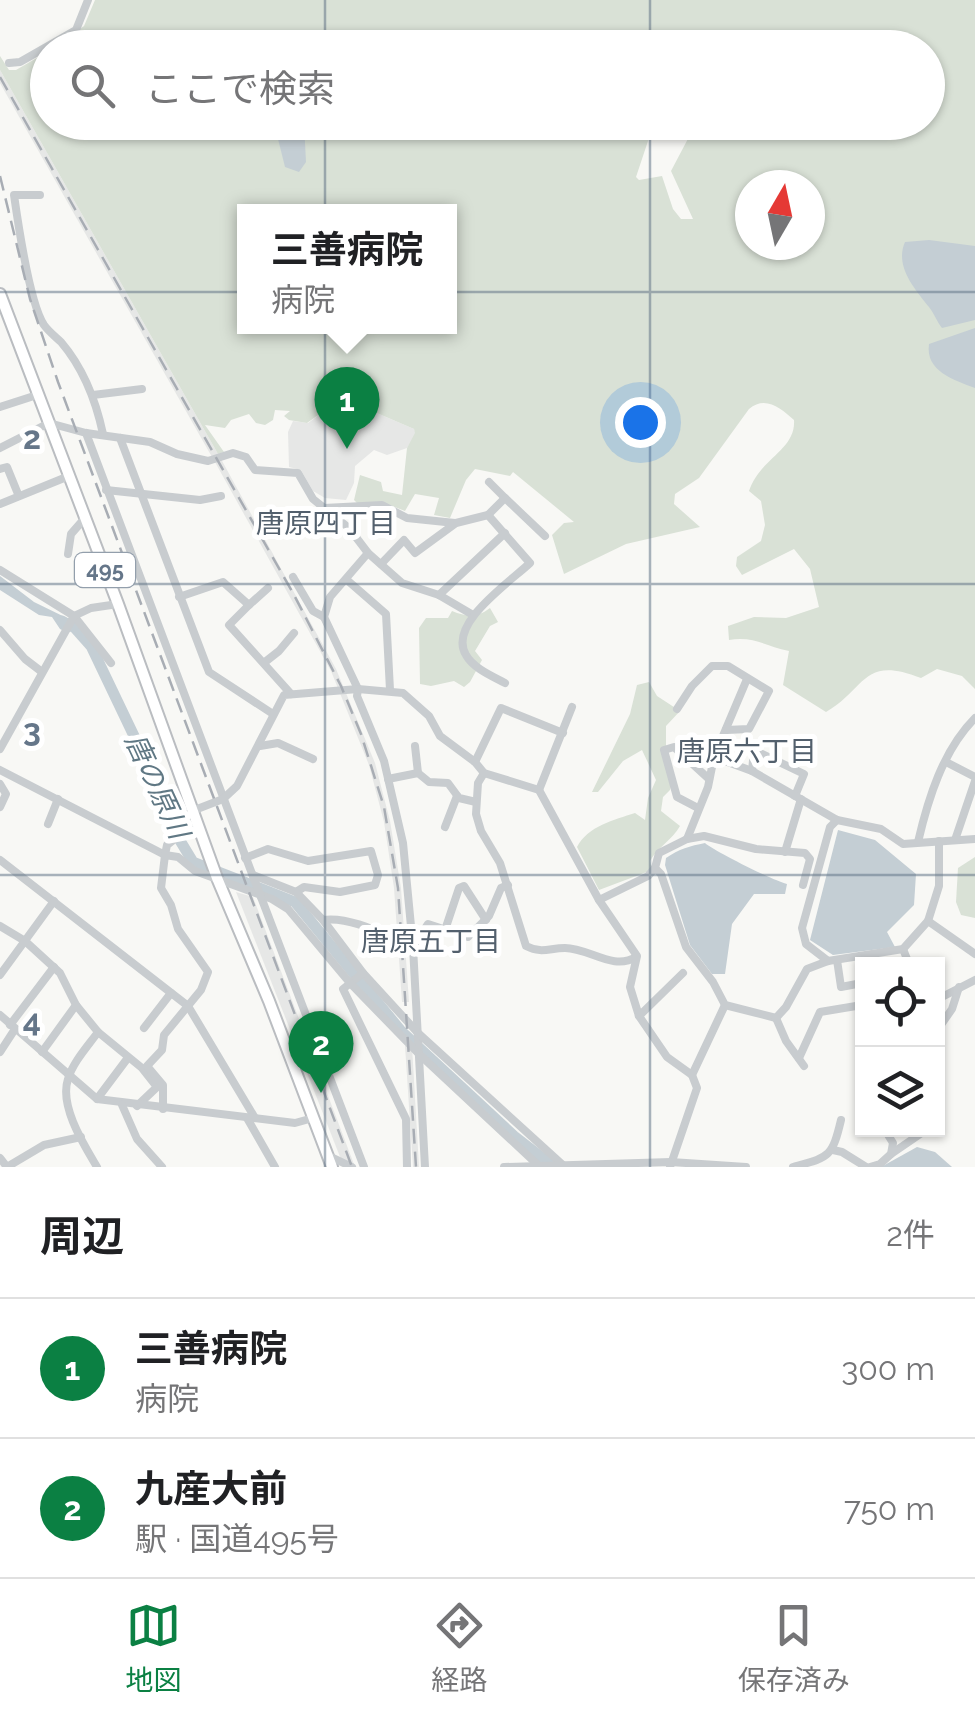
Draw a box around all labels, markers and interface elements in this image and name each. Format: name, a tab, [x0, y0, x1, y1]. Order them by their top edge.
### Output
search box	[30, 30, 945, 140]
icon: search	[65, 58, 120, 113]
text: ここで検索	[145, 66, 335, 111]
north arrow	[735, 170, 825, 260]
popup	[237, 204, 457, 334]
text: 三善病院	[271, 227, 423, 272]
text: 病院	[271, 281, 335, 318]
pin: 1	[314, 366, 380, 449]
your location	[615, 397, 666, 448]
text: 2	[23, 419, 41, 456]
district label: 唐原四丁目	[256, 507, 396, 540]
road number: 495	[75, 553, 135, 587]
text: 3	[23, 711, 41, 748]
water label: 唐の原川	[118, 728, 197, 846]
district label: 唐原六丁目	[677, 735, 817, 768]
district label: 唐原五丁目	[361, 925, 501, 958]
map controls	[855, 957, 945, 1137]
button: locate	[855, 957, 945, 1047]
text: 4	[23, 1002, 41, 1039]
pin: 2	[288, 1010, 354, 1093]
button: layers	[855, 1047, 945, 1137]
text: 周辺	[40, 1212, 124, 1261]
text: 2件	[886, 1216, 935, 1253]
text: 三善病院	[135, 1326, 287, 1371]
text: 1	[65, 1350, 80, 1387]
text: 300 m	[841, 1350, 935, 1387]
text: 病院	[135, 1380, 199, 1417]
text: 九産大前	[135, 1466, 287, 1511]
text: 2	[63, 1490, 82, 1527]
text: 750 m	[844, 1490, 935, 1527]
text: 駅 · 国道495号	[135, 1520, 339, 1557]
tab: 地図	[125, 1598, 181, 1698]
tab: 経路	[431, 1598, 488, 1698]
tab: 保存済み	[738, 1598, 850, 1698]

